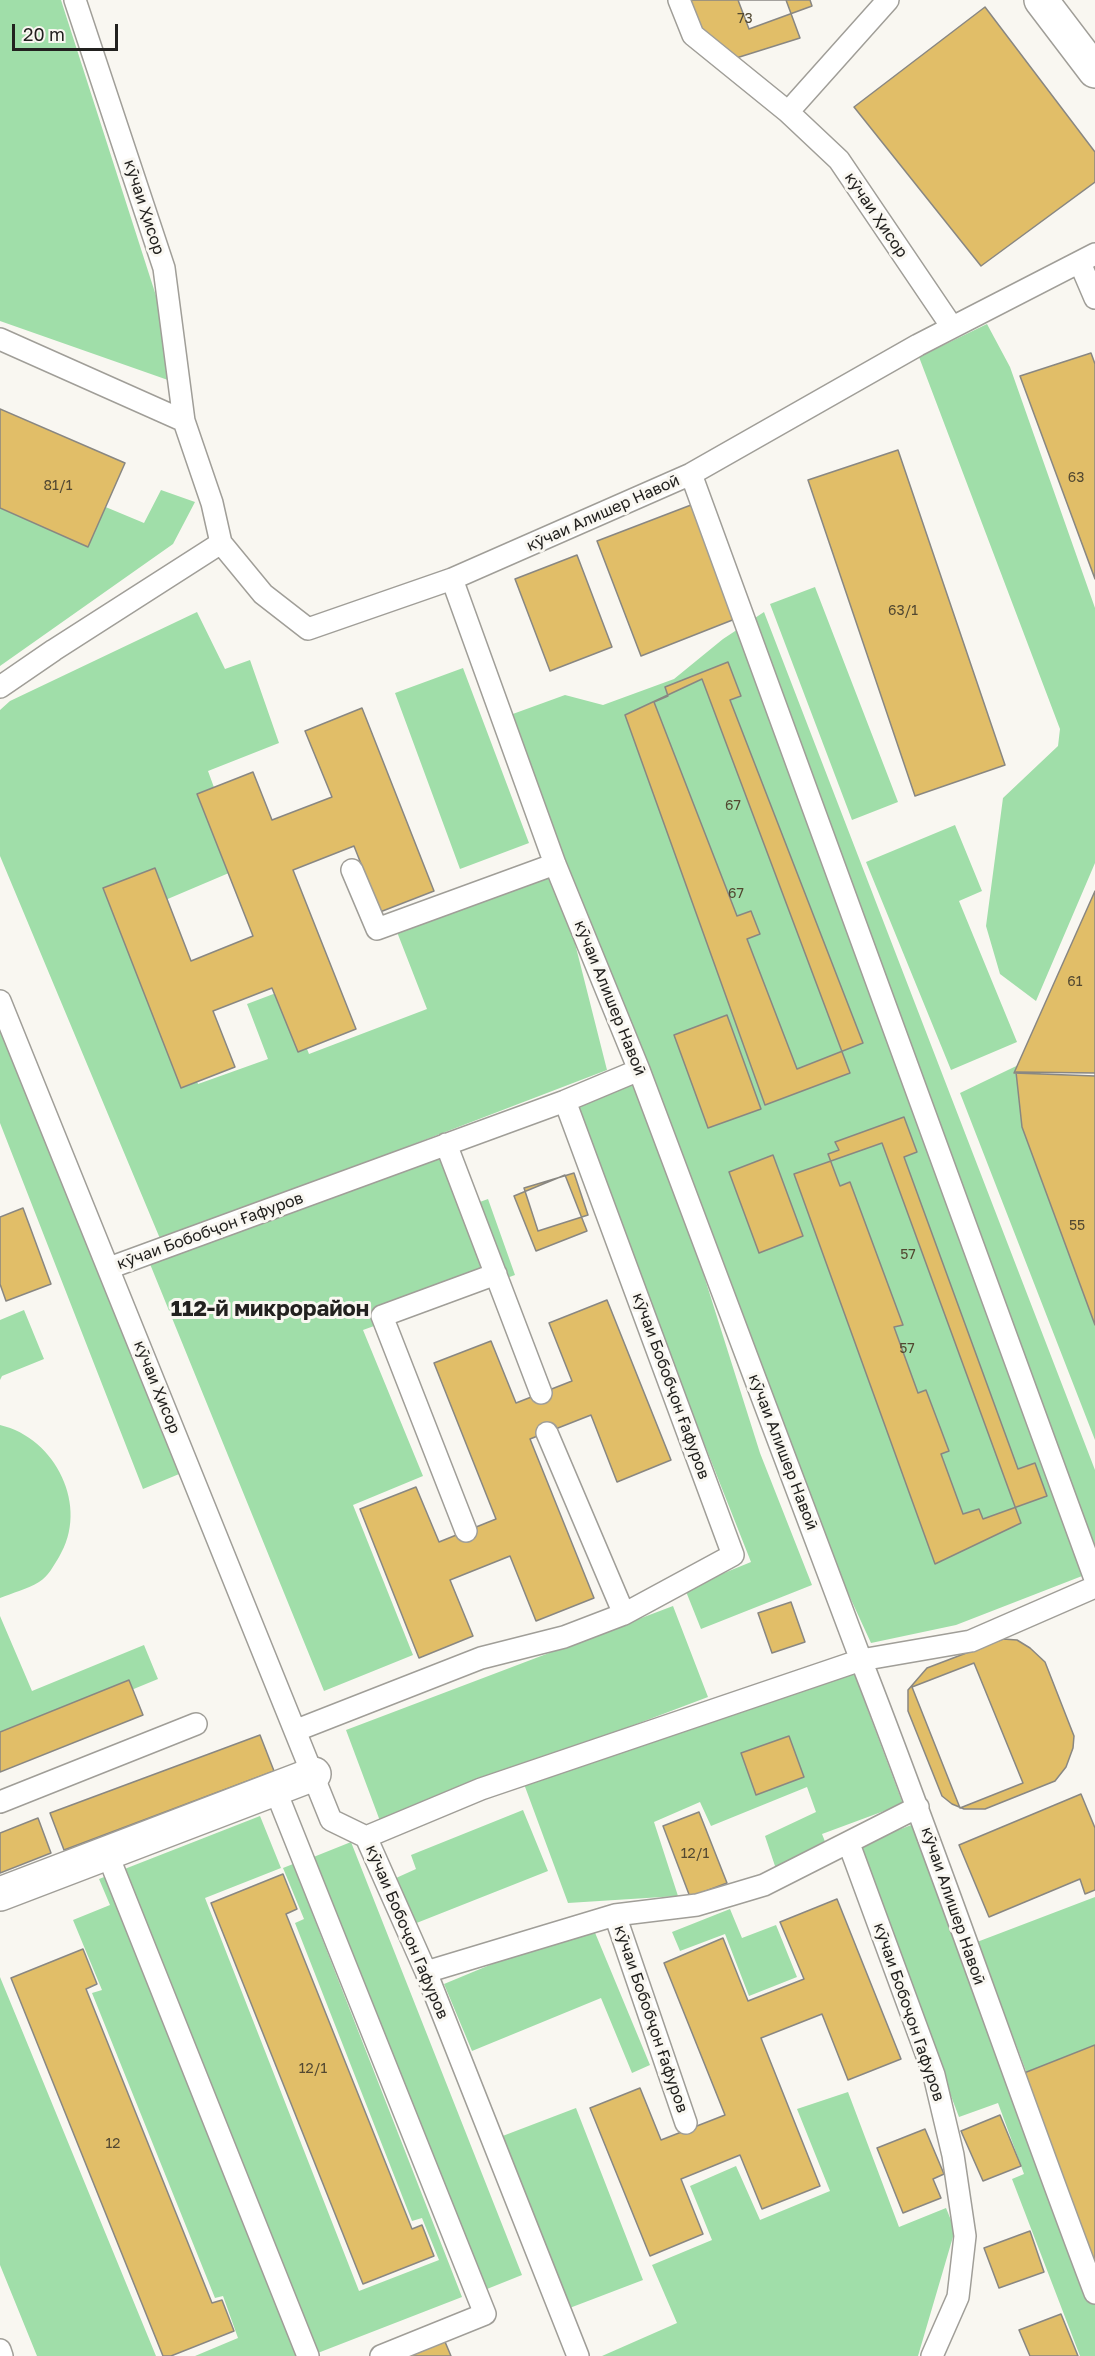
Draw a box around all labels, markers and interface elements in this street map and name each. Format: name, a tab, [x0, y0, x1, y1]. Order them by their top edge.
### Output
house number: 73	[737, 11, 753, 27]
scale bar	[15, 12, 122, 50]
text: 20 m	[23, 23, 65, 45]
street label: кӯчаи Ҳисор	[120, 157, 168, 257]
street label: кӯчаи Ҳисор	[840, 169, 912, 261]
house number: 63	[1068, 470, 1084, 486]
street label: кӯчаи Алишер Навоӣ	[523, 471, 683, 555]
house number: 81/1	[44, 478, 72, 494]
house number: 63/1	[888, 603, 918, 619]
house number: 67	[725, 798, 741, 814]
house number: 67	[728, 886, 744, 902]
street label: кӯчаи Алишер Навоӣ	[570, 918, 650, 1078]
house number: 61	[1067, 974, 1083, 990]
street label: кӯчаи Бобобҷон Ғафуров	[114, 1188, 306, 1274]
house number: 55	[1069, 1218, 1085, 1234]
house number: 57	[900, 1247, 916, 1263]
street label: кӯчаи Бобобҷон Ғафуров	[628, 1290, 714, 1482]
district label: 112-й микрорайон	[171, 1296, 369, 1322]
street label: кӯчаи Ҳисор	[130, 1338, 184, 1436]
house number: 57	[899, 1341, 915, 1357]
street label: кӯчаи Алишер Навоӣ	[744, 1371, 822, 1533]
street label: кӯчаи Алишер Навоӣ	[917, 1825, 989, 1987]
street label: кӯчаи Бобоҷон Гафуров	[362, 1842, 452, 2022]
house number: 12/1	[681, 1846, 709, 1862]
street label: кӯчаи Бобоҷон Гафуров	[869, 1920, 949, 2104]
street label: кӯчаи Бобобҷон Ғафуров	[610, 1923, 692, 2115]
house number: 12/1	[299, 2061, 327, 2077]
house number: 12	[106, 2136, 120, 2152]

